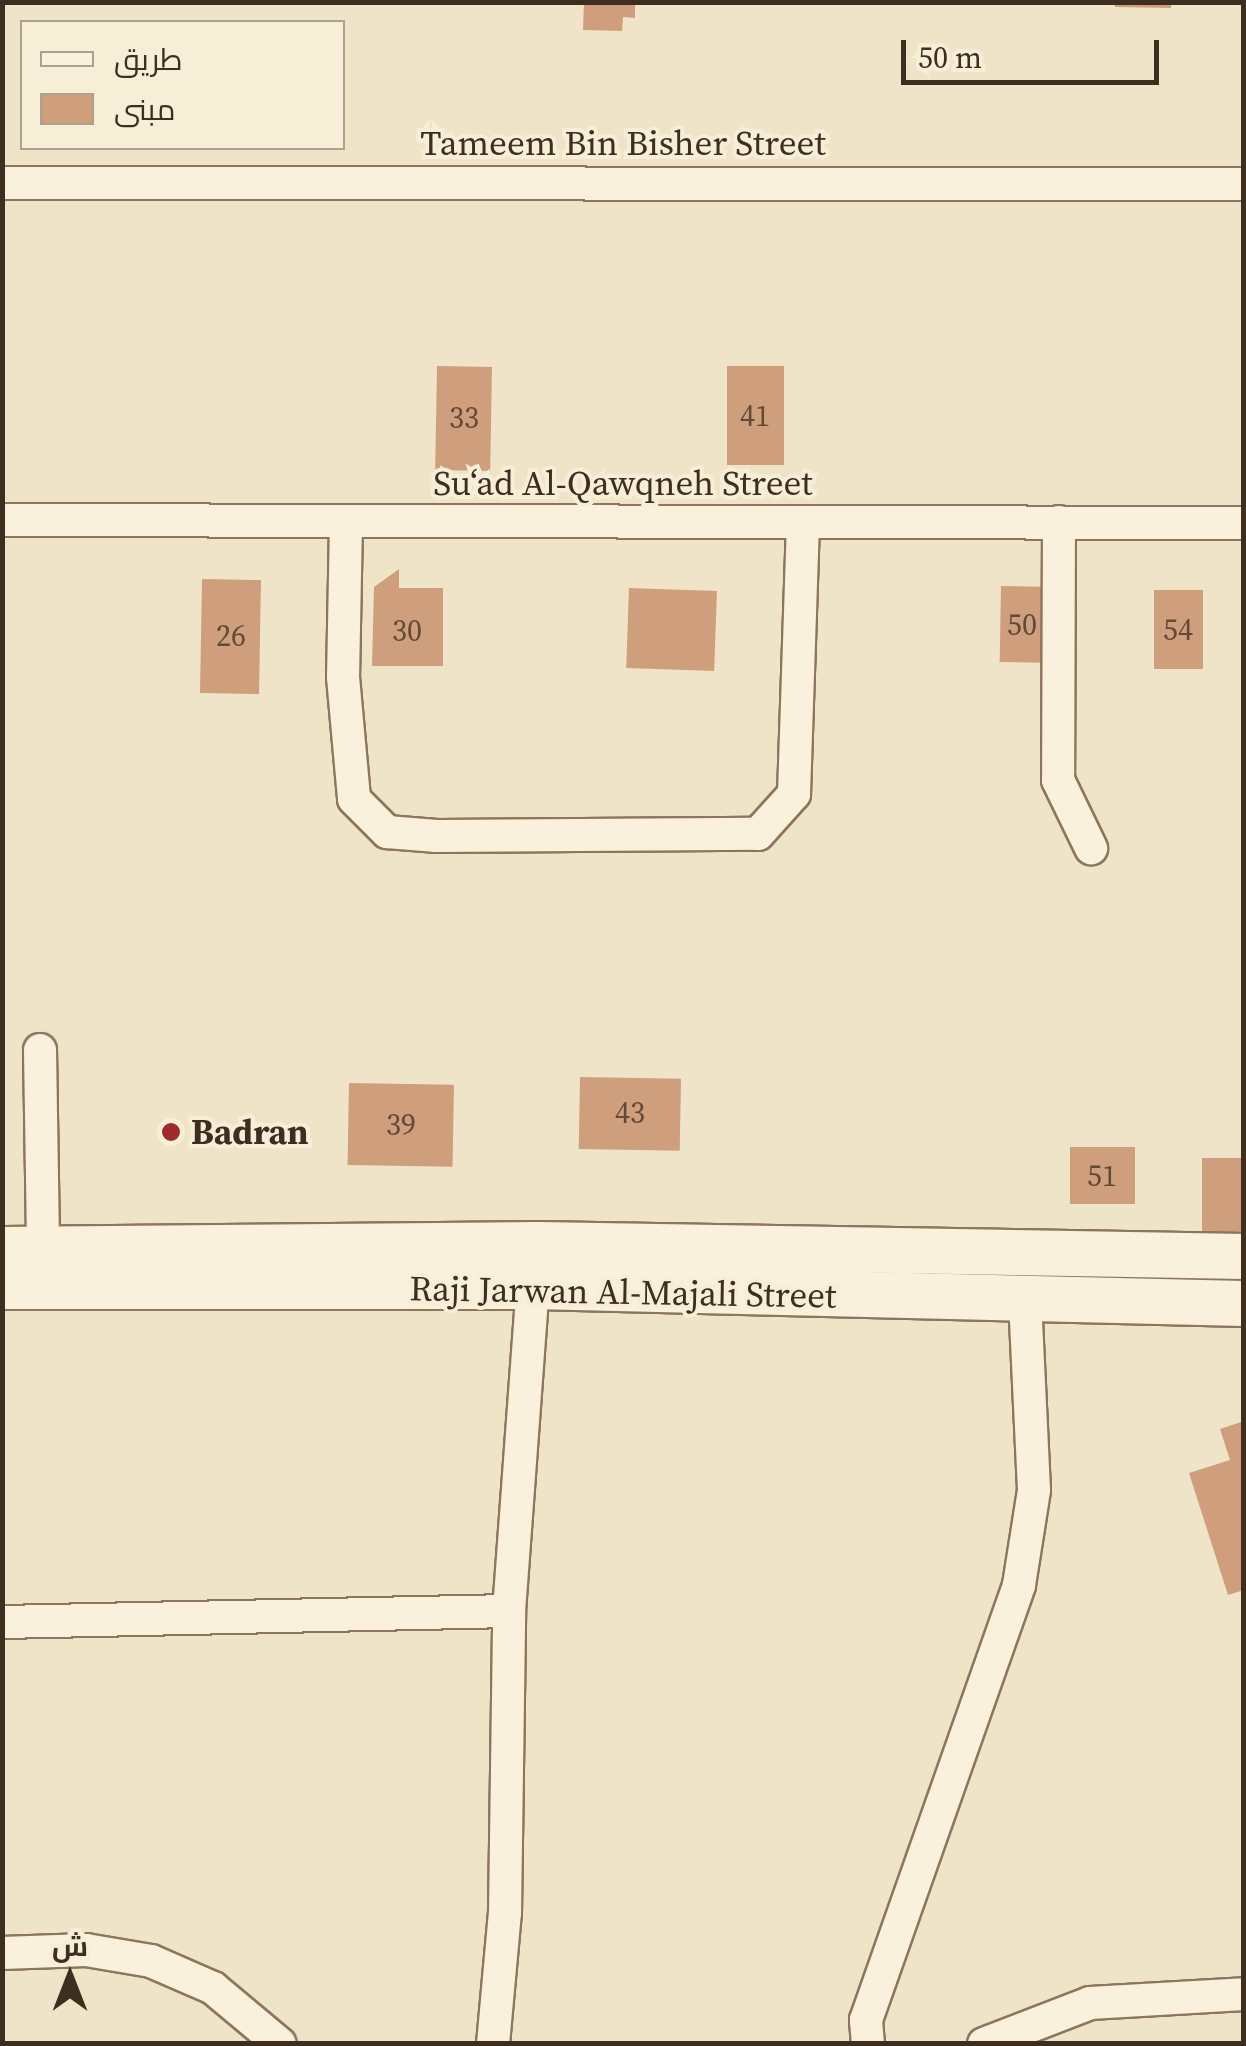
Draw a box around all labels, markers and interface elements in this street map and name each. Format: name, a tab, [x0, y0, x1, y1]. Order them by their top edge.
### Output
legend	[20, 20, 345, 150]
scale bar	[906, 20, 1164, 82]
text: 50 m	[918, 37, 982, 78]
text: طريق	[114, 39, 183, 80]
text: مبنى	[114, 89, 175, 130]
street label: Tameem Bin Bisher Street	[420, 122, 826, 164]
house number: 41	[740, 398, 770, 434]
house number: 33	[449, 400, 479, 436]
street label: Su‘ad Al-Qawqneh Street	[433, 462, 813, 504]
house number: 50	[1007, 607, 1037, 643]
house number: 54	[1163, 612, 1193, 648]
house number: 30	[392, 613, 422, 649]
house number: 26	[216, 618, 246, 654]
house number: 43	[615, 1095, 645, 1131]
house number: 39	[386, 1107, 416, 1143]
place label: Badran	[191, 1111, 309, 1153]
marker: Badran	[160, 1121, 182, 1143]
house number: 51	[1087, 1158, 1117, 1194]
street label: Raji Jarwan Al-Majali Street	[409, 1267, 837, 1317]
north arrow	[20, 1926, 120, 2026]
text: ش	[52, 1927, 88, 1965]

